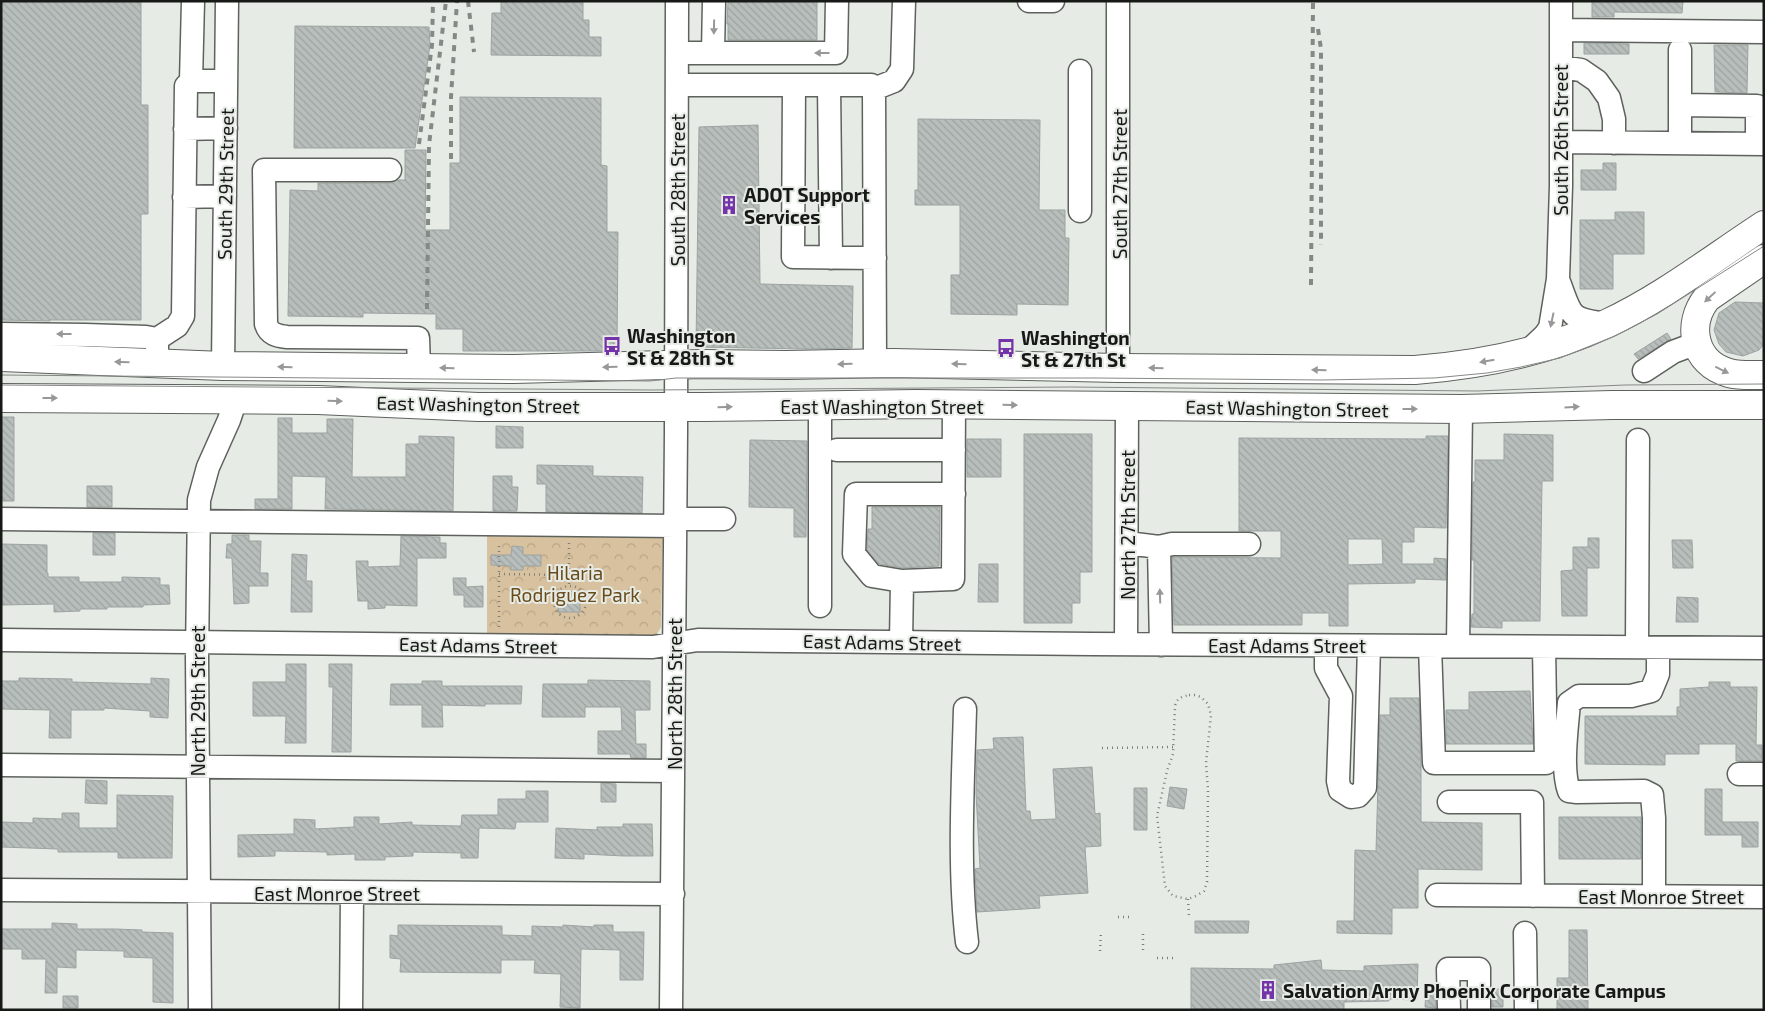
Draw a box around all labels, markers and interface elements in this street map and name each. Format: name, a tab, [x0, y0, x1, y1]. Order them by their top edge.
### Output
one-way arrow	[710, 19, 718, 35]
one-way arrow	[813, 49, 829, 57]
street label: South 26th Street	[1549, 64, 1572, 216]
street label: South 29th Street	[212, 108, 238, 260]
street label: South 27th Street	[1108, 109, 1131, 259]
street label: South 28th Street	[666, 114, 689, 266]
place label: ADOT Support Services	[744, 183, 870, 228]
building icon: ADOT Support Services	[718, 194, 740, 216]
one-way arrow	[1704, 291, 1716, 303]
one-way arrow	[1547, 312, 1555, 328]
place label: Washington St & 28th St	[627, 324, 736, 369]
place label: Washington St & 27th St	[1021, 326, 1130, 371]
one-way arrow	[56, 330, 72, 338]
bus stop icon: Washington St & 28th St	[601, 335, 623, 357]
bus stop icon: Washington St & 27th St	[995, 337, 1017, 359]
one-way arrow	[114, 357, 130, 365]
one-way arrow	[1479, 357, 1495, 365]
one-way arrow	[836, 360, 852, 368]
one-way arrow	[950, 360, 966, 368]
one-way arrow	[277, 363, 293, 371]
one-way arrow	[602, 363, 618, 371]
one-way arrow	[439, 364, 455, 372]
one-way arrow	[1148, 364, 1164, 372]
one-way arrow	[1310, 366, 1326, 374]
one-way arrow	[1715, 366, 1729, 374]
street label: East Washington Street	[376, 391, 580, 417]
one-way arrow	[42, 394, 58, 402]
street label: East Washington Street	[780, 395, 984, 418]
street label: East Washington Street	[1185, 395, 1389, 421]
one-way arrow	[327, 397, 343, 405]
one-way arrow	[1002, 401, 1018, 409]
one-way arrow	[1565, 402, 1581, 410]
one-way arrow	[717, 403, 733, 411]
one-way arrow	[1402, 405, 1418, 413]
street label: North 27th Street	[1116, 450, 1139, 600]
park label: Hilaria Rodriguez Park	[510, 561, 640, 606]
one-way arrow	[1156, 588, 1164, 604]
street label: North 28th Street	[663, 618, 686, 770]
street label: North 29th Street	[186, 625, 209, 777]
street label: East Adams Street	[803, 629, 961, 655]
street label: East Adams Street	[399, 632, 557, 658]
street label: East Adams Street	[1208, 634, 1366, 657]
street label: East Monroe Street	[254, 882, 420, 905]
street label: East Monroe Street	[1578, 885, 1744, 908]
building icon: Salvation Army Phoenix Corporate Campus	[1257, 979, 1279, 1001]
place label: Salvation Army Phoenix Corporate Campus	[1283, 979, 1666, 1003]

